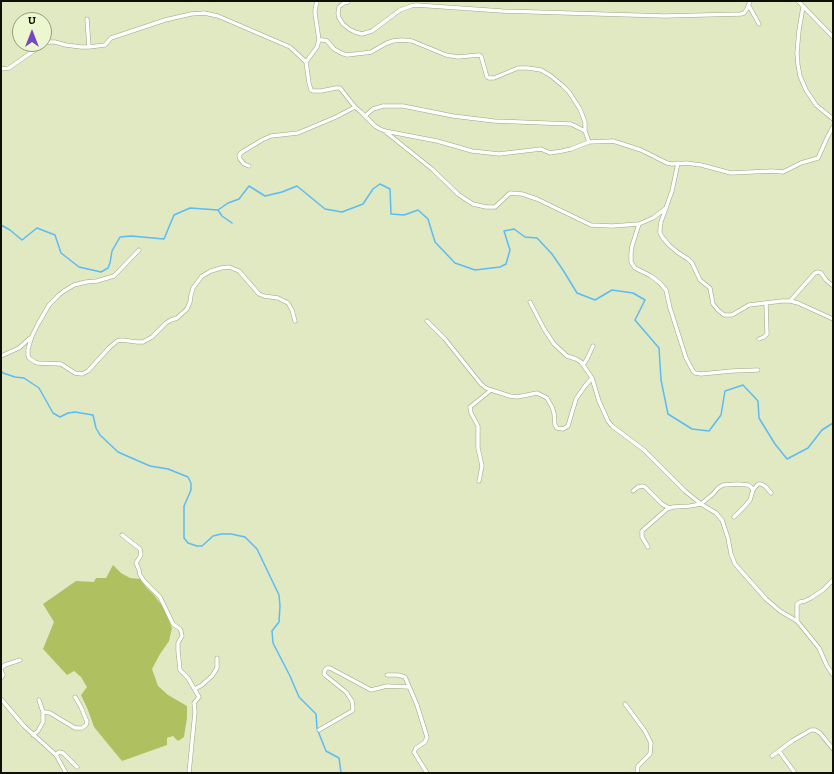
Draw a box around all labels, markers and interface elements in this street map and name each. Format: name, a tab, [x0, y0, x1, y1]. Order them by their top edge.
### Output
north arrow	[12, 12, 52, 52]
text: U	[28, 14, 36, 27]

